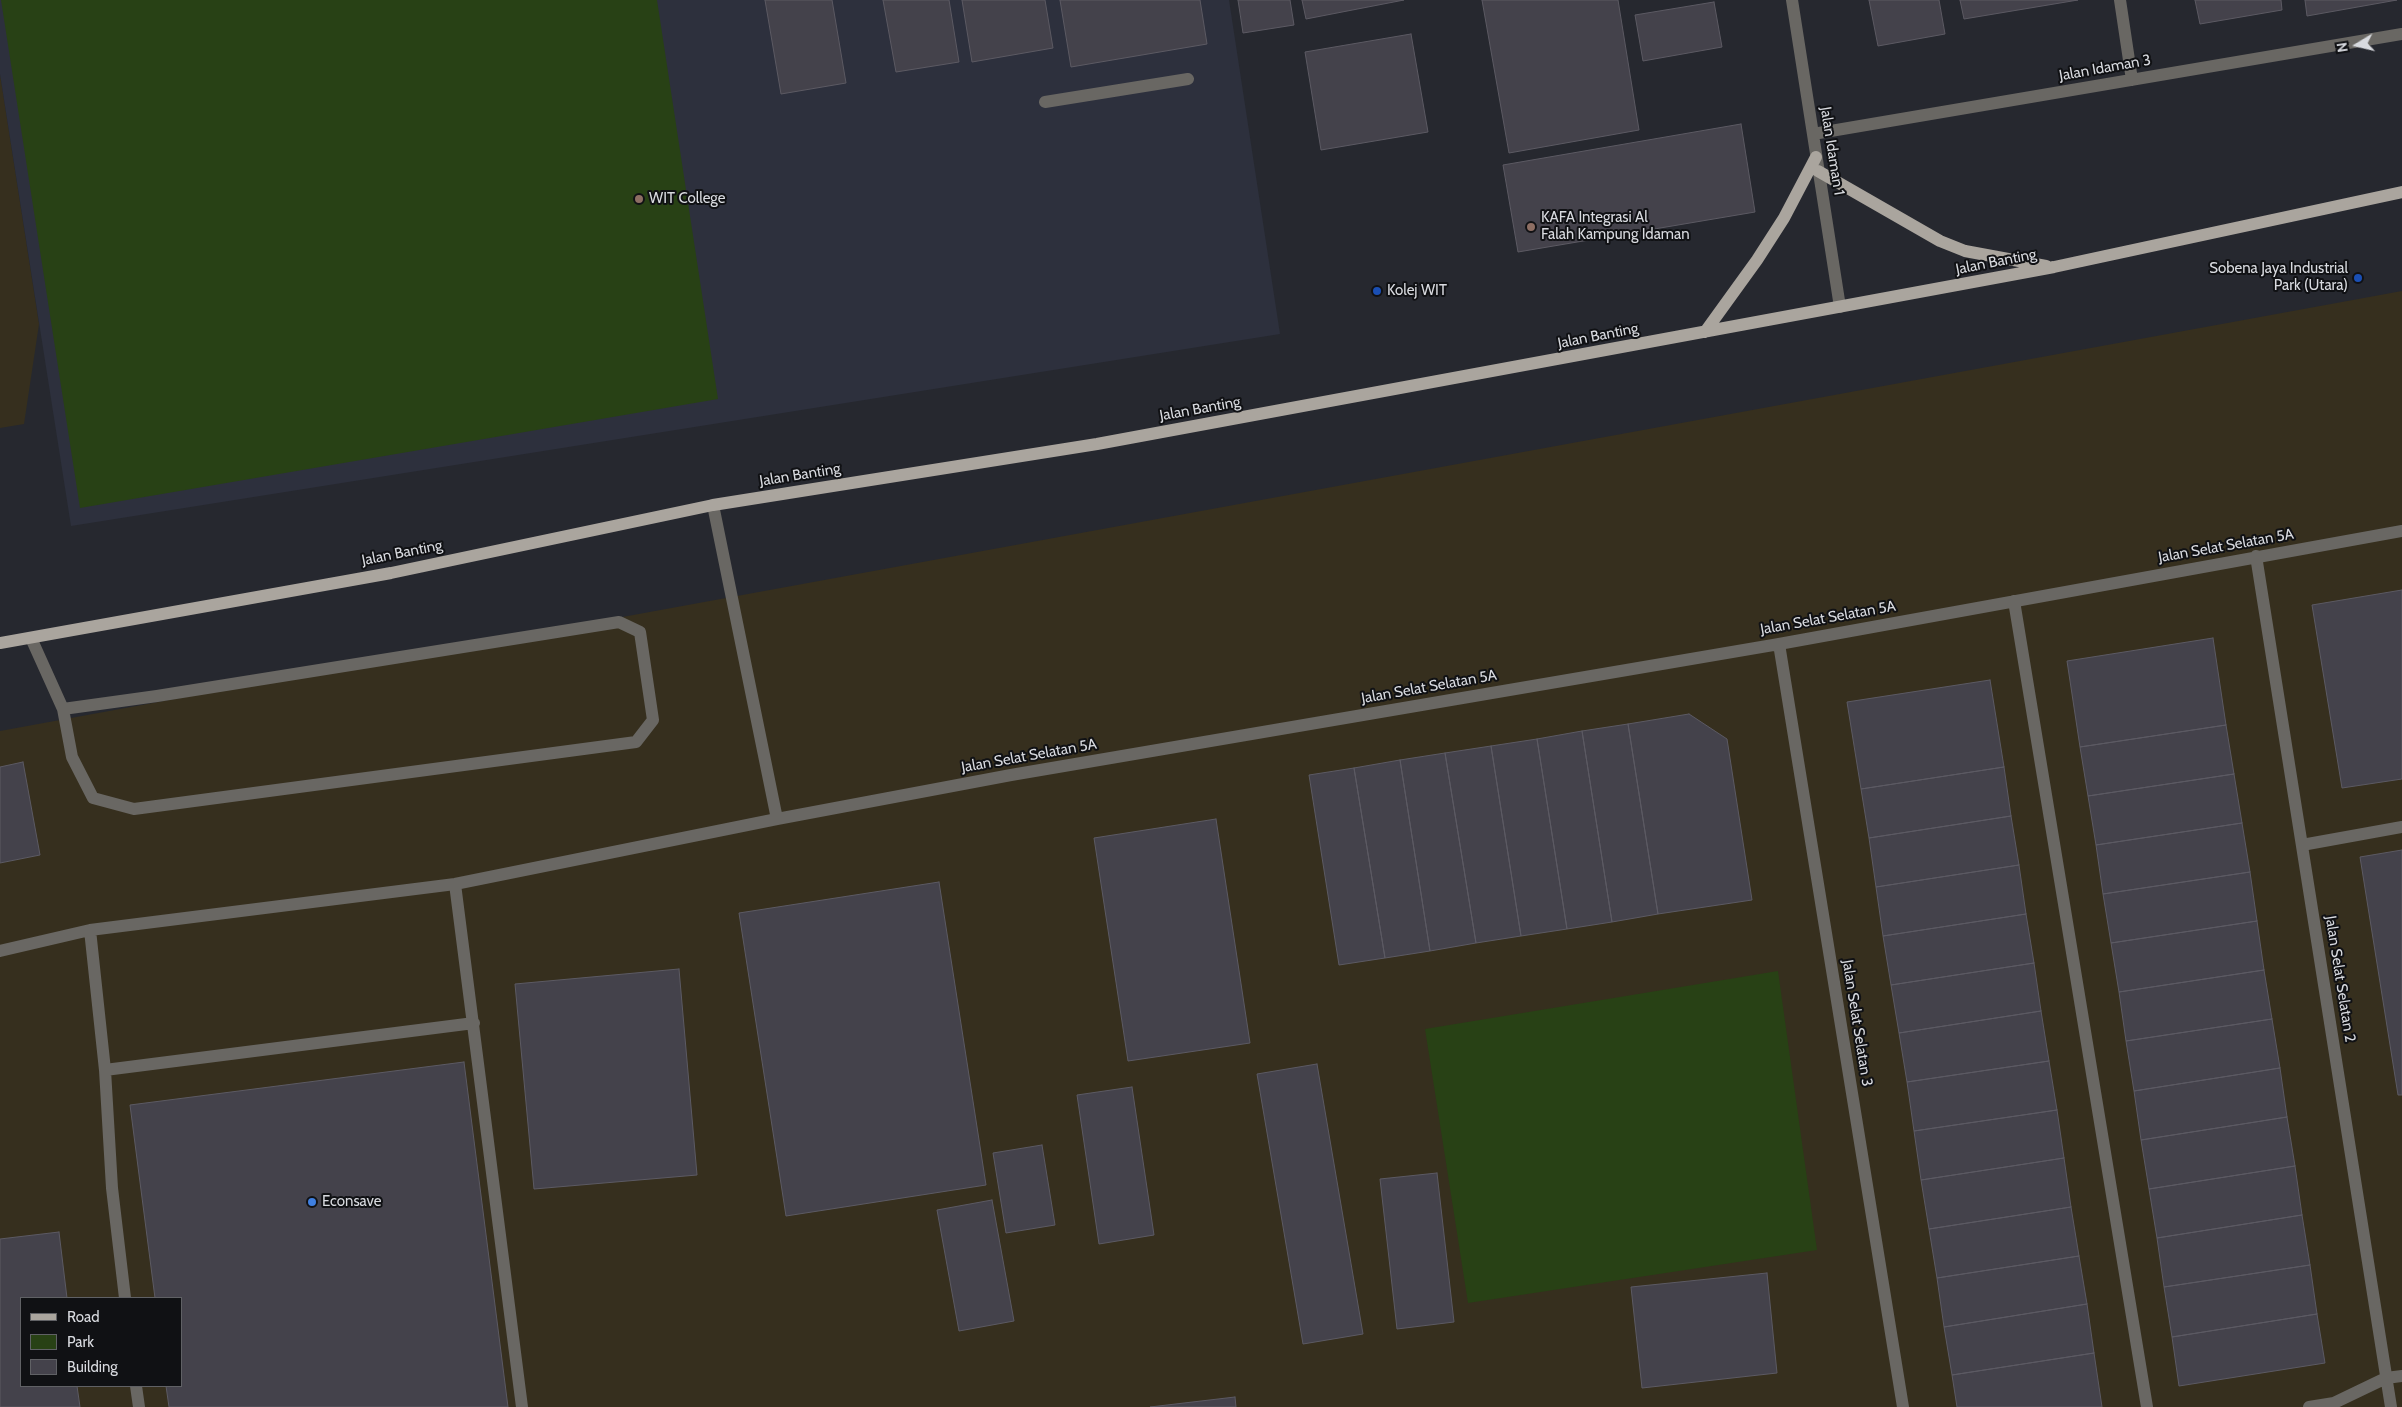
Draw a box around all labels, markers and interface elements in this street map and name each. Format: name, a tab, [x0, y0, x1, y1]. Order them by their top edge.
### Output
north arrow	[2332, 20, 2382, 70]
text: N	[2333, 41, 2352, 54]
street label: Jalan Idaman 3	[2058, 51, 2152, 85]
street label: Jalan Idaman 1	[1816, 105, 1848, 197]
place label: WIT College	[649, 190, 725, 208]
marker: WIT College	[633, 193, 645, 205]
place label: KAFA Integrasi Al Falah Kampung Idaman	[1541, 209, 1690, 244]
marker: KAFA Integrasi Al Falah Kampung Idaman	[1525, 221, 1537, 233]
street label: Jalan Banting	[1954, 245, 2038, 279]
place label: Sobena Jaya Industrial Park (Utara)	[2209, 260, 2348, 295]
marker: Sobena Jaya Industrial Park (Utara)	[2352, 272, 2364, 284]
place label: Kolej WIT	[1387, 282, 1447, 300]
marker: Kolej WIT	[1371, 285, 1383, 297]
street label: Jalan Banting	[1556, 319, 1640, 353]
street label: Jalan Banting	[1158, 393, 1242, 425]
street label: Jalan Banting	[758, 460, 842, 490]
street label: Jalan Selat Selatan 5A	[2157, 525, 2295, 567]
street label: Jalan Banting	[360, 536, 444, 570]
street label: Jalan Selat Selatan 5A	[1759, 597, 1897, 639]
street label: Jalan Selat Selatan 5A	[1360, 666, 1498, 708]
street label: Jalan Selat Selatan 5A	[960, 735, 1098, 777]
street label: Jalan Selat Selatan 2	[2321, 915, 2359, 1043]
street label: Jalan Selat Selatan 3	[1838, 958, 1876, 1088]
place label: Econsave	[322, 1193, 381, 1211]
marker: Econsave	[306, 1196, 318, 1208]
legend	[20, 1297, 182, 1387]
text: Road	[67, 1308, 100, 1326]
text: Park	[67, 1333, 94, 1351]
text: Building	[67, 1358, 118, 1376]

